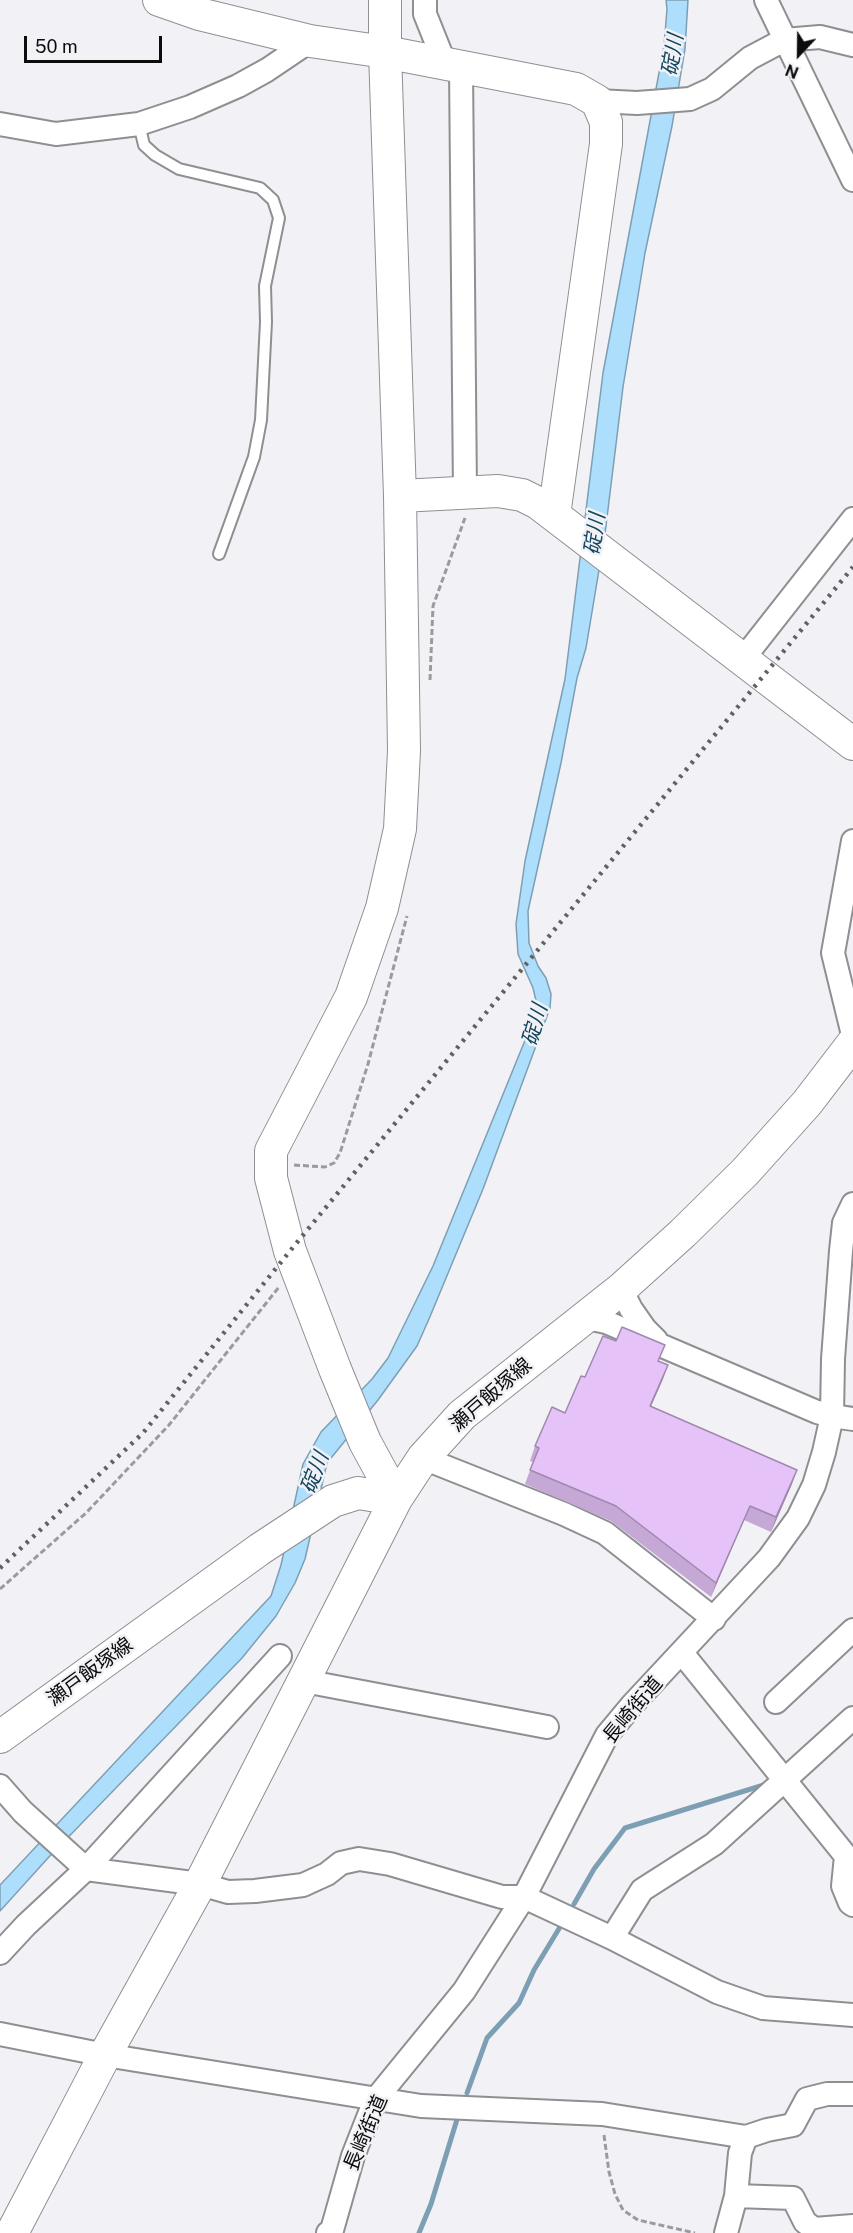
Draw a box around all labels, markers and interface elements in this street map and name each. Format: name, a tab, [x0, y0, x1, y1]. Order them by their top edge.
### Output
scale bar	[27, 24, 165, 62]
north arrow	[769, 24, 829, 84]
water label: 碇川	[657, 32, 689, 78]
text: 50 m	[35, 36, 78, 57]
text: N	[783, 60, 801, 82]
water label: 碇川	[580, 511, 610, 557]
water label: 碇川	[517, 1001, 553, 1049]
street label: 瀬戸飯塚線	[445, 1353, 537, 1437]
water label: 碇川	[296, 1449, 334, 1497]
street label: 瀬戸飯塚線	[42, 1633, 138, 1711]
street label: 長崎街道	[598, 1672, 668, 1748]
street label: 長崎街道	[339, 2091, 393, 2175]

